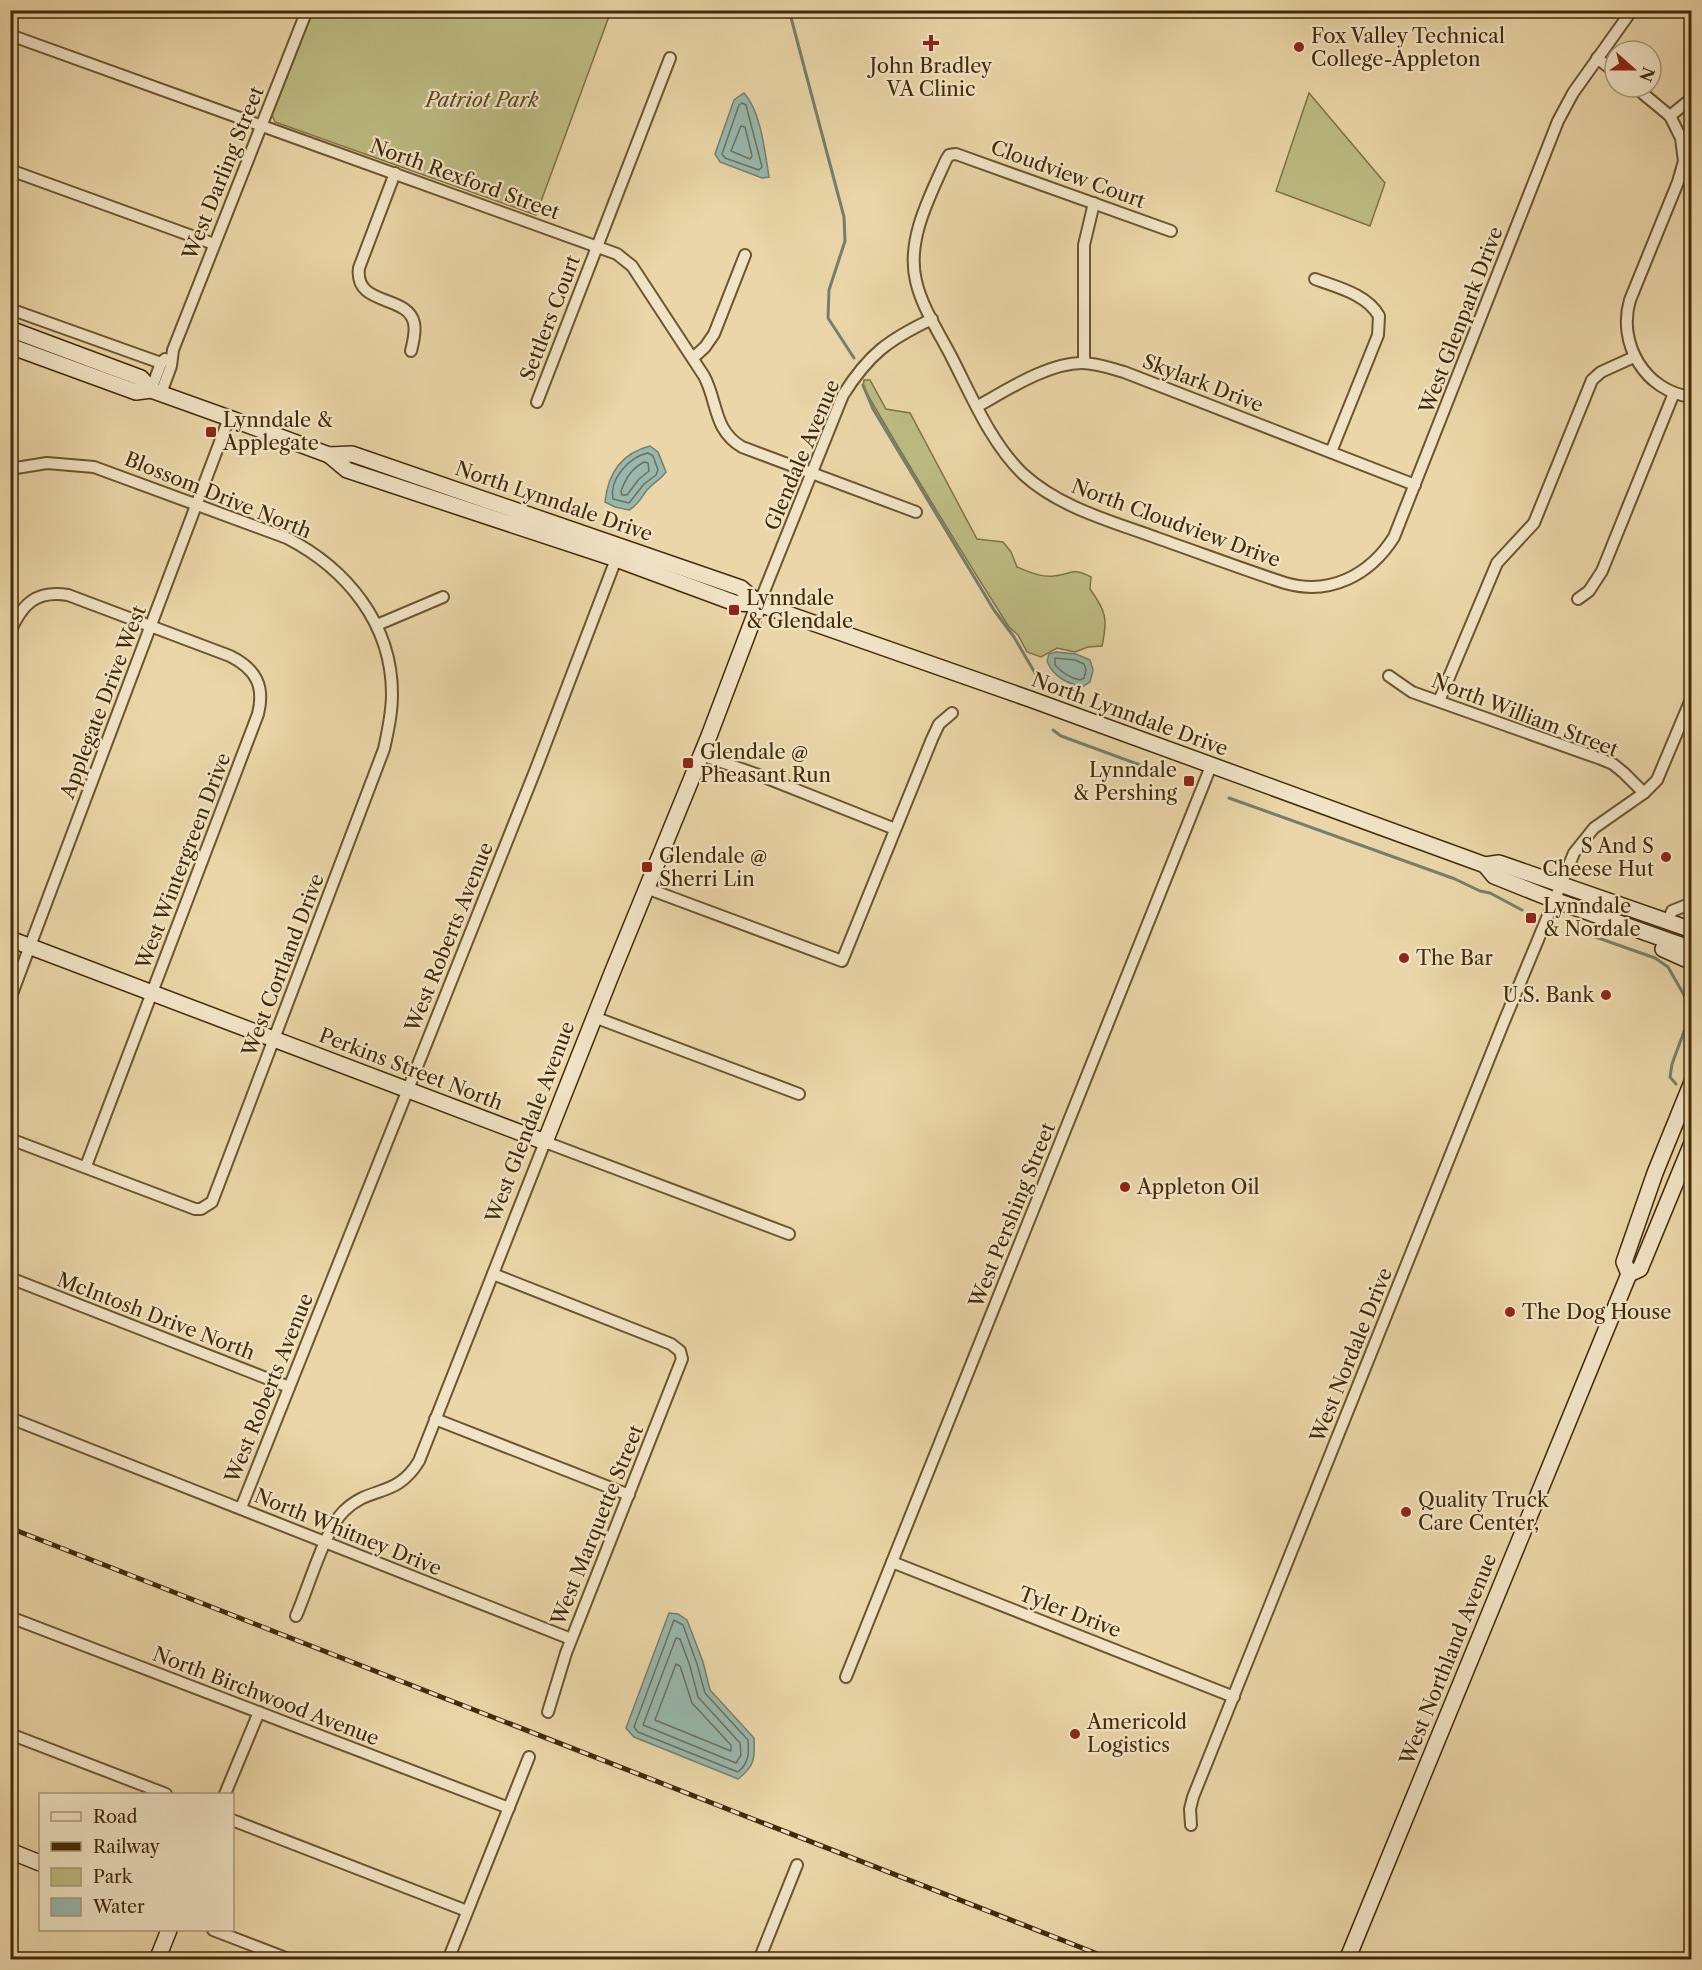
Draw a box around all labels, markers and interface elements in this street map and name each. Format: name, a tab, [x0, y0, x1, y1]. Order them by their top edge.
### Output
place label: Fox Valley Technical College-Appleton	[1311, 24, 1505, 71]
marker: John Bradley VA Clinic	[922, 34, 940, 52]
north arrow	[1603, 39, 1663, 99]
marker: Fox Valley Technical College-Appleton	[1292, 40, 1306, 54]
place label: John Bradley VA Clinic	[867, 54, 993, 101]
text: N	[1635, 64, 1659, 85]
street label: West Darling Street	[177, 83, 269, 264]
park label: Patriot Park	[423, 88, 539, 112]
street label: North Rexford Street	[367, 134, 563, 224]
street label: Cloudview Court	[988, 135, 1148, 213]
street label: West Glenpark Drive	[1414, 223, 1508, 418]
street label: Settlers Court	[515, 252, 585, 384]
street label: Skylark Drive	[1139, 349, 1267, 417]
street label: Glendale Avenue	[759, 376, 845, 534]
place label: Lynndale & Applegate	[222, 408, 333, 455]
marker: Lynndale & Applegate	[204, 425, 218, 439]
street label: Blossom Drive North	[121, 447, 315, 544]
street label: North Lynndale Drive	[452, 456, 656, 546]
street label: North Cloudview Drive	[1068, 474, 1284, 572]
place label: Lynndale & Glendale	[746, 586, 853, 633]
street label: Applegate Drive West	[55, 602, 151, 803]
marker: Lynndale & Glendale	[727, 603, 741, 617]
street label: North Lynndale Drive	[1029, 667, 1231, 761]
street label: North William Street	[1428, 668, 1622, 762]
place label: Glendale @ Pheasant Run	[700, 740, 832, 787]
street label: West Wintergreen Drive	[130, 749, 235, 973]
marker: Glendale @ Pheasant Run	[681, 756, 695, 770]
place label: Lynndale & Pershing	[1073, 758, 1177, 805]
marker: Lynndale & Pershing	[1182, 774, 1196, 788]
place label: S And S Cheese Hut	[1542, 834, 1654, 881]
street label: West Roberts Avenue	[400, 839, 498, 1036]
place label: Glendale @ Sherri Lin	[659, 844, 767, 891]
marker: S And S Cheese Hut	[1659, 850, 1673, 864]
marker: Glendale @ Sherri Lin	[640, 860, 654, 874]
street label: West Cortland Drive	[237, 870, 329, 1061]
place label: Lynndale & Nordale	[1543, 894, 1641, 941]
marker: Lynndale & Nordale	[1524, 911, 1538, 925]
place label: The Bar	[1416, 946, 1494, 970]
marker: The Bar	[1397, 951, 1411, 965]
place label: U.S. Bank	[1503, 983, 1595, 1007]
marker: U.S. Bank	[1599, 988, 1613, 1002]
street label: West Glendale Avenue	[480, 1018, 579, 1227]
street label: Perkins Street North	[316, 1023, 507, 1115]
street label: West Pershing Street	[964, 1119, 1060, 1312]
place label: Appleton Oil	[1136, 1175, 1260, 1199]
marker: Appleton Oil	[1118, 1180, 1132, 1194]
street label: West Nordale Drive	[1305, 1264, 1397, 1447]
street label: McIntosh Drive North	[54, 1267, 259, 1365]
street label: West Roberts Avenue	[220, 1290, 318, 1487]
place label: The Dog House	[1522, 1300, 1672, 1324]
marker: The Dog House	[1503, 1305, 1517, 1319]
street label: West Marquette Street	[545, 1421, 648, 1630]
street label: North Whitney Drive	[251, 1483, 445, 1581]
place label: Quality Truck Care Center,	[1418, 1488, 1550, 1535]
marker: Quality Truck Care Center,	[1399, 1505, 1413, 1519]
street label: West Northland Avenue	[1394, 1550, 1501, 1769]
street label: Tyler Drive	[1015, 1581, 1125, 1643]
street label: North Birchwood Avenue	[149, 1642, 383, 1750]
place label: Americold Logistics	[1086, 1710, 1187, 1757]
marker: Americold Logistics	[1068, 1727, 1082, 1741]
legend	[39, 1793, 234, 1931]
text: Road	[93, 1806, 138, 1828]
text: Railway	[93, 1836, 161, 1858]
text: Park	[93, 1866, 134, 1888]
text: Water	[92, 1896, 145, 1918]

